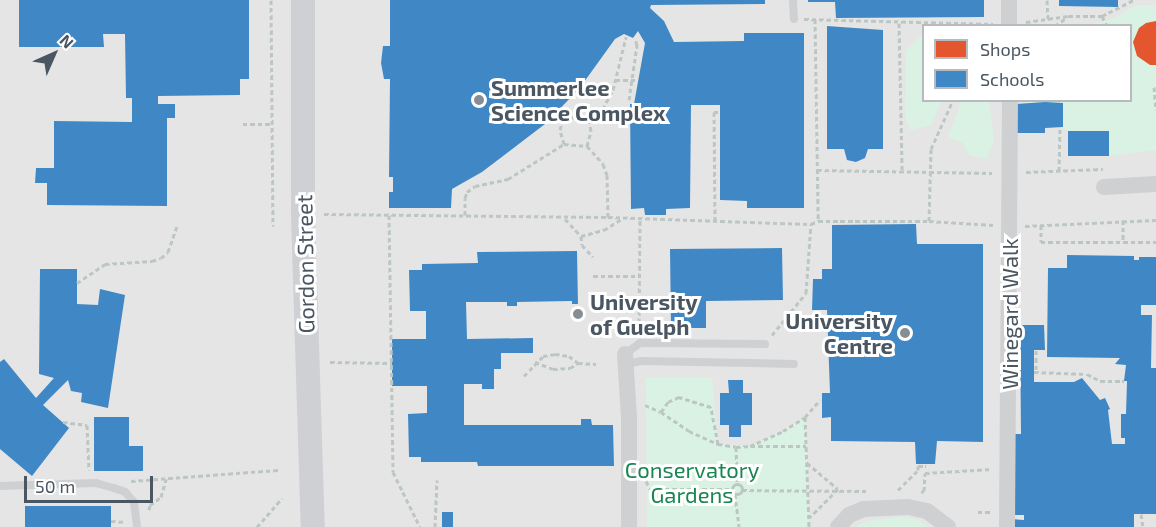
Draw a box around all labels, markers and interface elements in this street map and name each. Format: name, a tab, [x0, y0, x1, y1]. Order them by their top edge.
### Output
north arrow	[24, 24, 84, 84]
legend	[922, 24, 1132, 102]
text: N	[56, 30, 78, 52]
text: Shops	[980, 38, 1030, 60]
text: Schools	[980, 68, 1044, 90]
place label: Summerlee Science Complex	[491, 74, 666, 125]
marker: Summerlee Science Complex	[472, 93, 486, 107]
street label: Gordon Street	[291, 194, 319, 334]
street label: Winegard Walk	[997, 238, 1023, 390]
place label: University of Guelph	[590, 288, 698, 340]
marker: University of Guelph	[571, 307, 585, 321]
place label: University Centre	[785, 307, 893, 358]
marker: University Centre	[898, 326, 912, 340]
park label: Conservatory Gardens	[625, 456, 759, 508]
scale bar	[27, 464, 156, 502]
text: 50 m	[35, 475, 75, 497]

